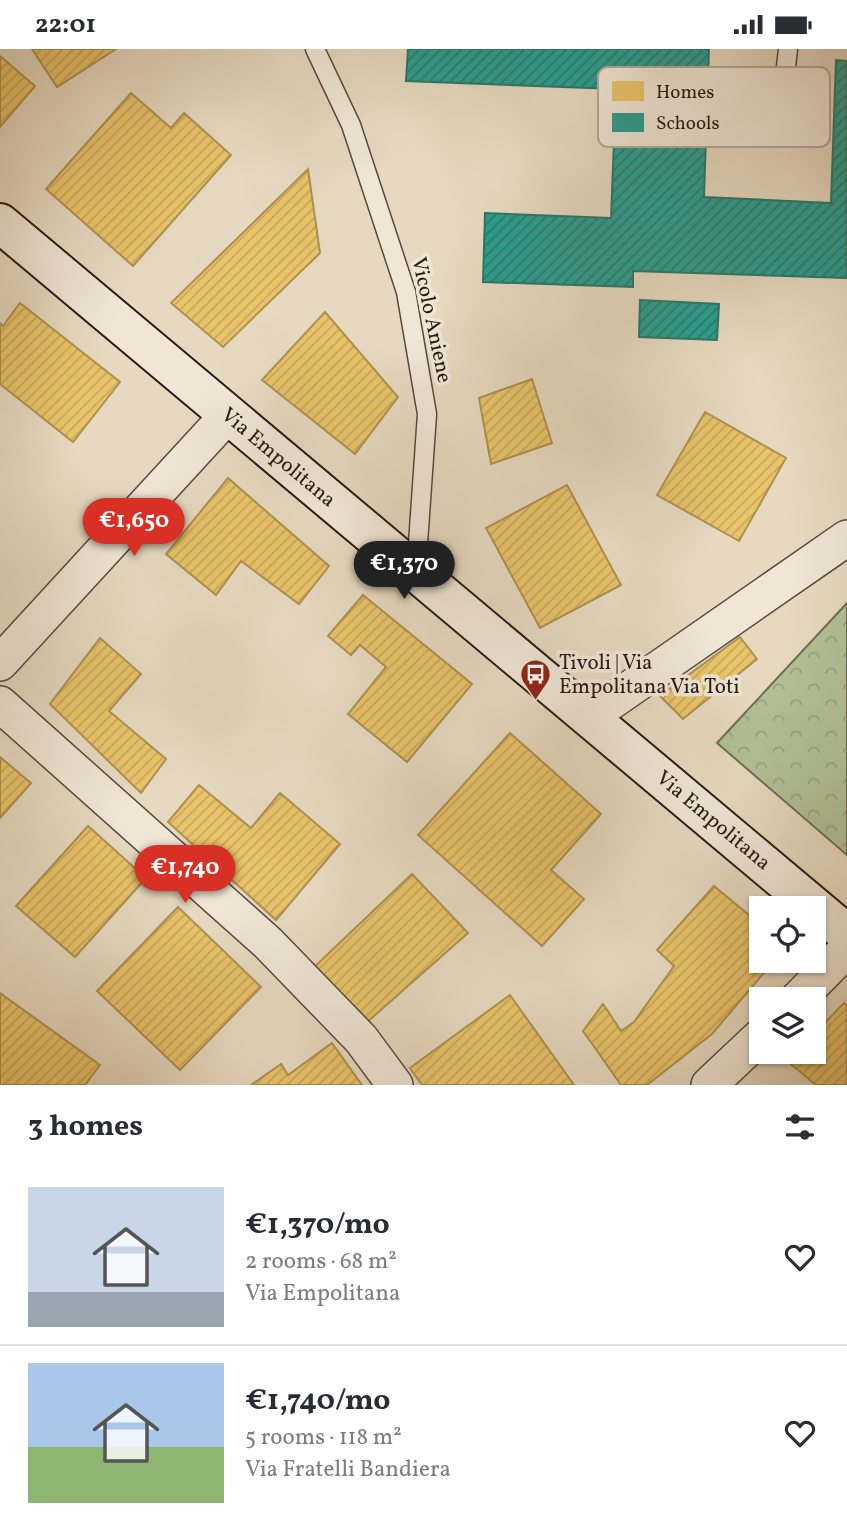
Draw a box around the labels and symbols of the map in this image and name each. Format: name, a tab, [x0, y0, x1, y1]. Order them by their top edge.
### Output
legend	[598, 67, 830, 147]
text: Homes	[656, 80, 714, 106]
text: Schools	[656, 111, 720, 137]
street label: Vicolo Aniene	[404, 254, 458, 386]
street label: Via Empolitana	[214, 401, 342, 515]
pin: €1,650	[77, 498, 191, 558]
pin: €1,370	[347, 541, 461, 601]
place label: Tivoli | Via Empolitana Via Toti	[559, 649, 740, 702]
bus stop icon: Tivoli | Via Empolitana Via Toti	[519, 658, 553, 702]
street label: Via Empolitana	[649, 764, 777, 878]
pin: €1,740	[128, 845, 242, 905]

